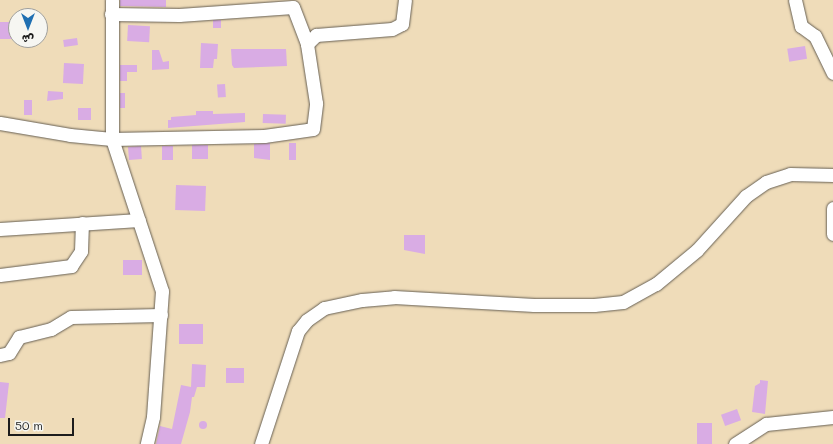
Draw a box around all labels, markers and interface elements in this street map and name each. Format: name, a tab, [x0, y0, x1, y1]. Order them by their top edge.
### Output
north arrow	[8, 8, 48, 48]
text: ش	[22, 32, 34, 47]
scale bar	[10, 410, 76, 436]
text: 50 m	[15, 417, 43, 433]

